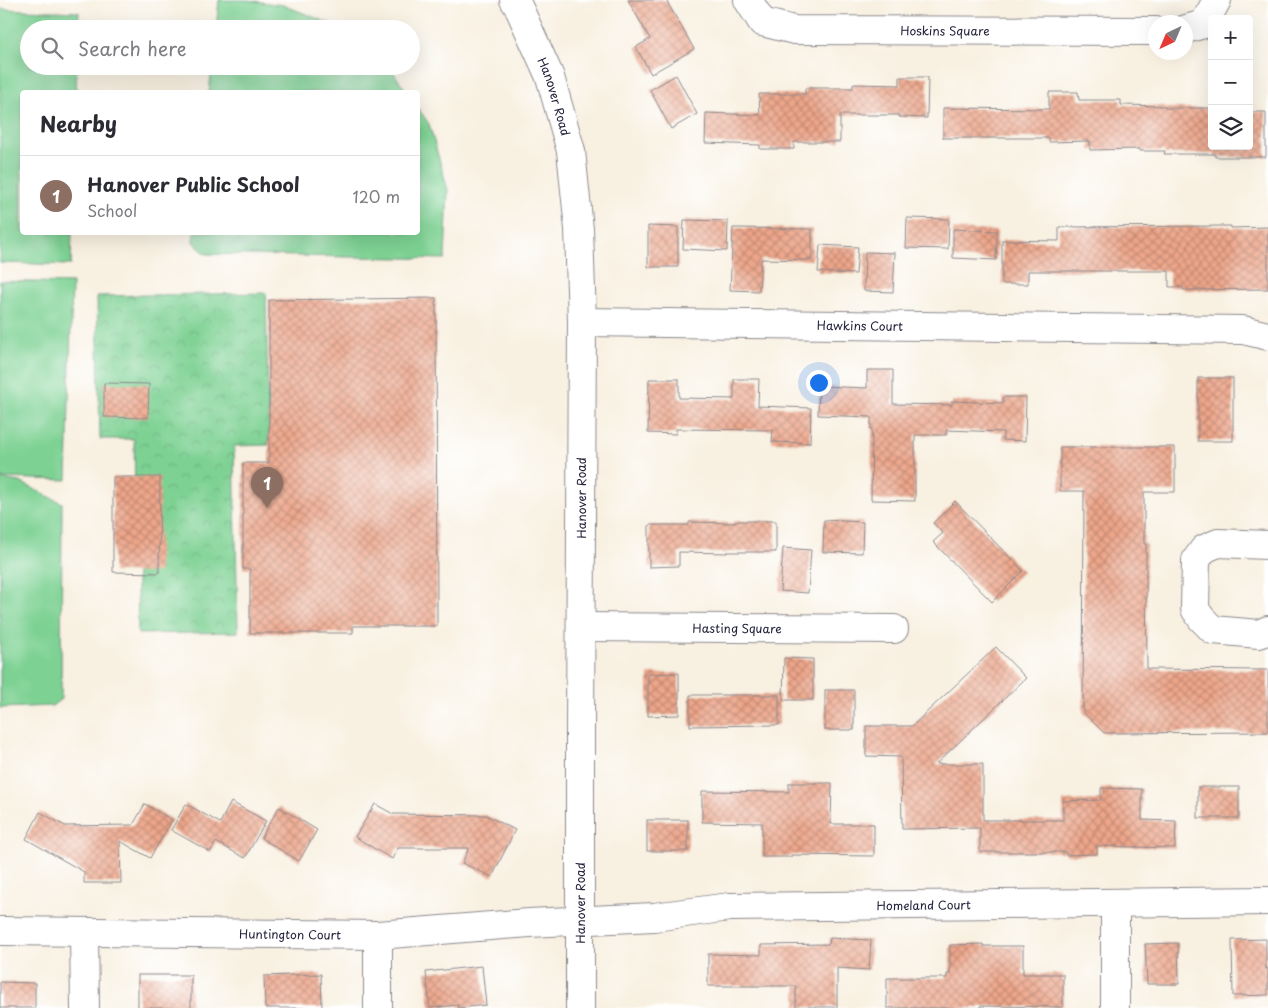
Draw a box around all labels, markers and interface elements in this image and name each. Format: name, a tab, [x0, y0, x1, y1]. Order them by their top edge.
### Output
north arrow	[1148, 15, 1193, 60]
map controls	[1208, 15, 1253, 150]
button: +	[1208, 15, 1253, 60]
search box	[20, 20, 420, 75]
street label: Hoskins Square	[900, 21, 990, 40]
icon: search	[38, 34, 66, 62]
text: Search here	[78, 34, 187, 62]
street label: Hanover Road	[533, 54, 575, 138]
button: −	[1208, 60, 1253, 105]
button: layers	[1208, 105, 1253, 150]
text: Nearby	[40, 107, 117, 139]
text: Hanover Public School	[87, 170, 300, 198]
text: 1	[52, 184, 60, 208]
text: 120 m	[353, 184, 400, 208]
text: School	[87, 198, 137, 222]
street label: Hawkins Court	[817, 316, 903, 335]
your location	[806, 370, 832, 396]
street label: Hanover Road	[572, 457, 590, 539]
pin: 1	[251, 467, 283, 508]
street label: Hasting Square	[692, 619, 782, 637]
street label: Hanover Road	[571, 862, 589, 944]
street label: Homeland Court	[876, 895, 971, 914]
street label: Huntington Court	[239, 925, 341, 944]

